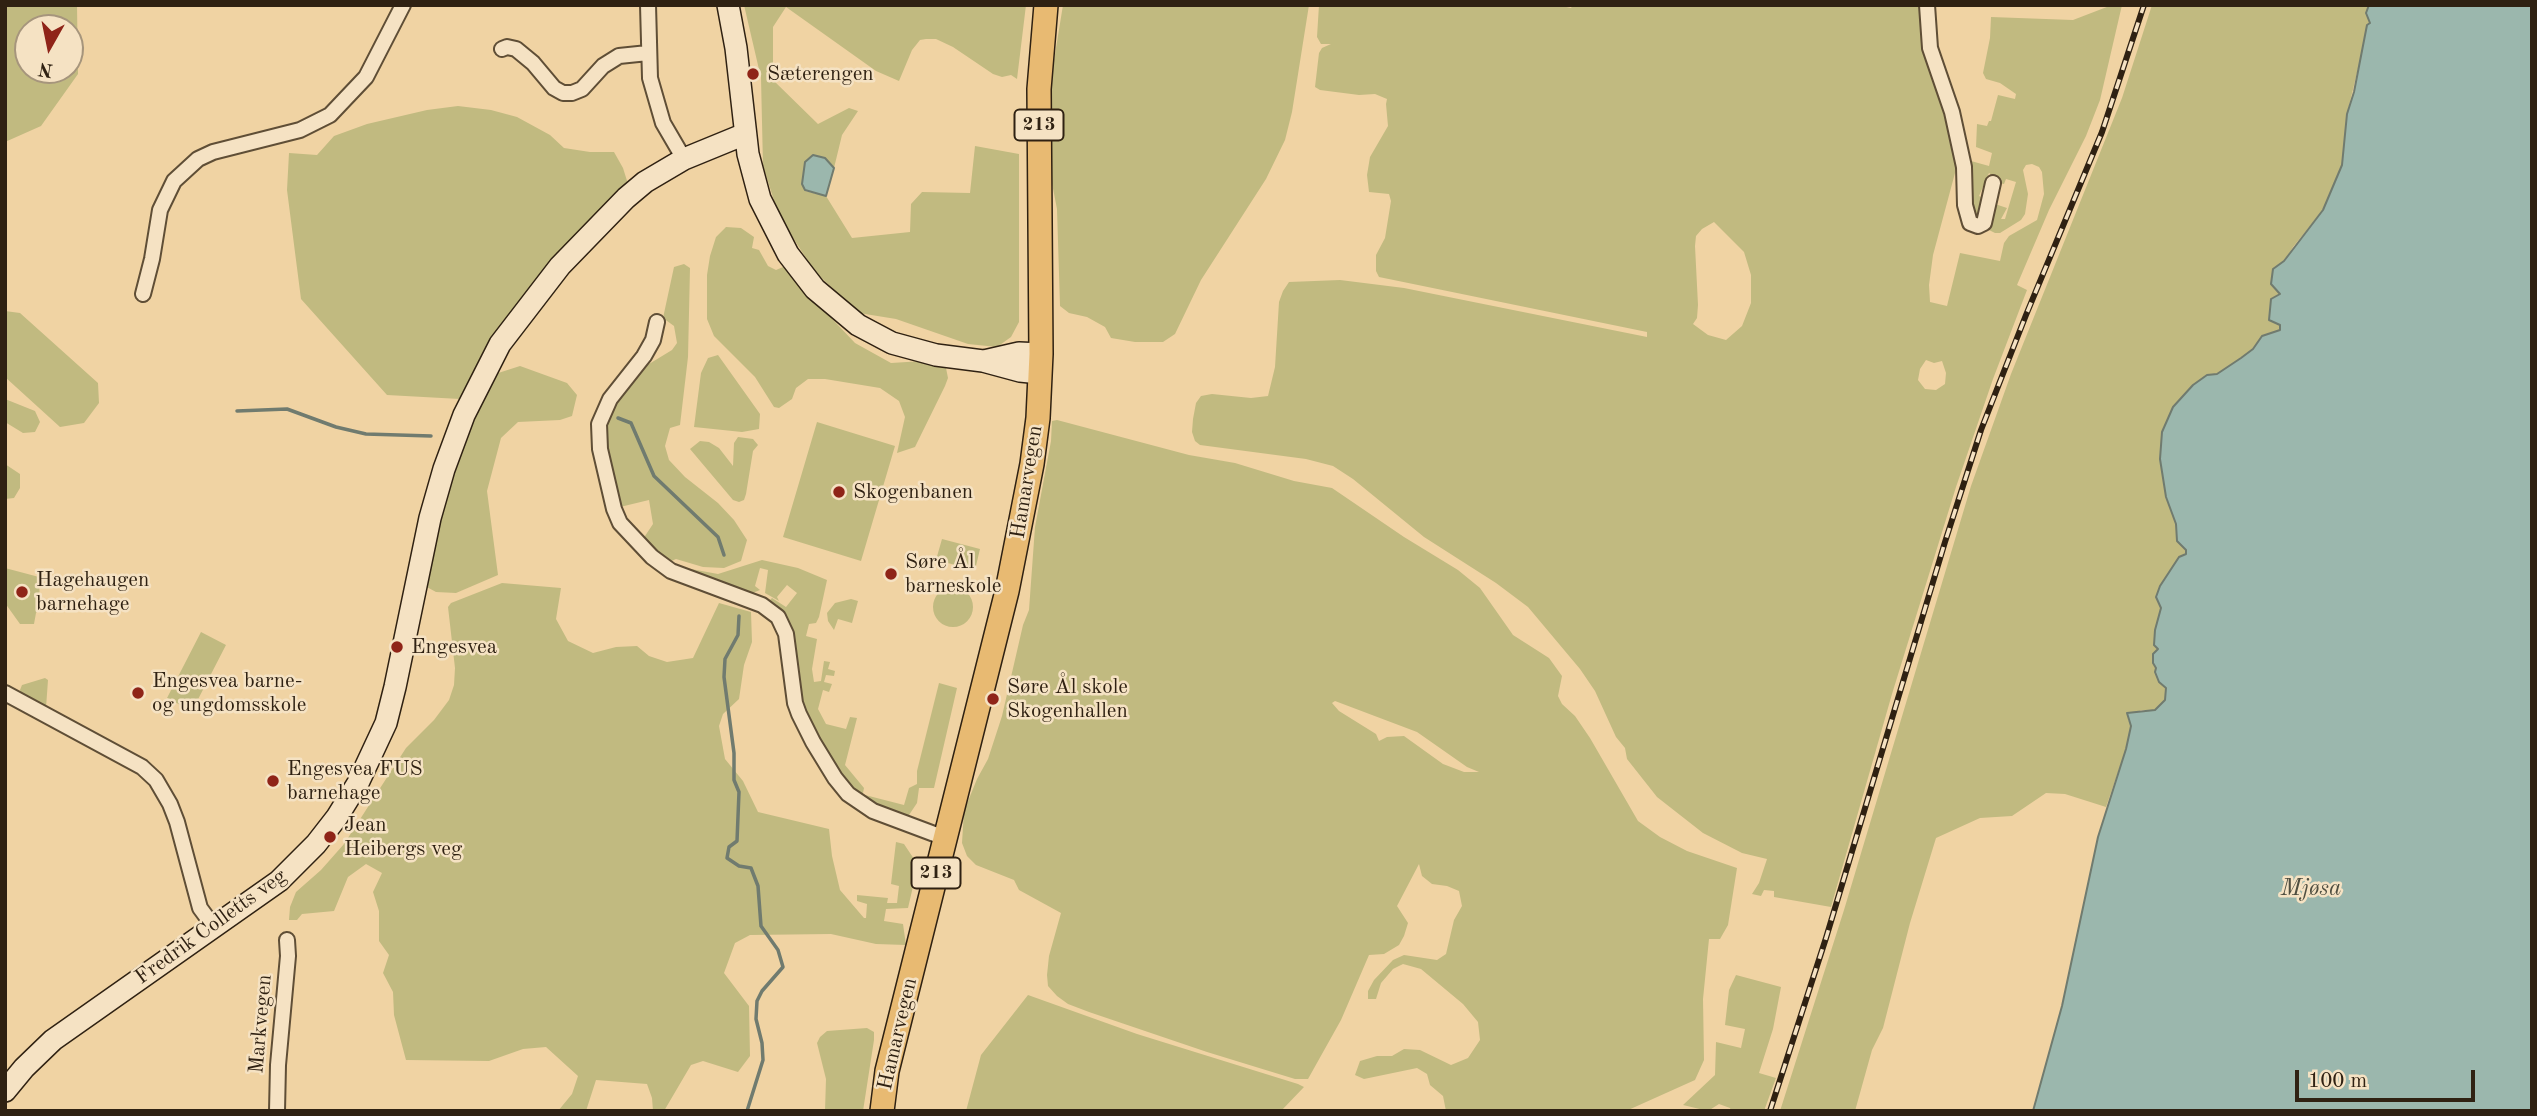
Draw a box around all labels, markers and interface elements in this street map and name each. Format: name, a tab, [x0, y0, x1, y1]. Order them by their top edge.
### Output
north arrow	[14, 14, 84, 84]
text: N	[37, 58, 55, 79]
place label: Sæterengen	[767, 61, 874, 87]
marker: Sæterengen	[745, 66, 761, 82]
road number: 213	[1014, 110, 1064, 140]
street label: Hamarvegen	[1006, 423, 1048, 541]
place label: Skogenbanen	[853, 479, 973, 505]
marker: Skogenbanen	[831, 484, 847, 500]
place label: Søre Ål barneskole	[905, 549, 1002, 599]
marker: Søre Ål barneskole	[883, 566, 899, 582]
place label: Hagehaugen barnehage	[36, 567, 149, 617]
marker: Hagehaugen barnehage	[14, 584, 30, 600]
place label: Engesvea	[411, 634, 497, 660]
marker: Engesvea	[389, 639, 405, 655]
place label: Engesvea barne- og ungdomsskole	[152, 668, 306, 718]
place label: Søre Ål skole Skogenhallen	[1007, 674, 1128, 724]
marker: Engesvea barne- og ungdomsskole	[130, 685, 146, 701]
marker: Søre Ål skole Skogenhallen	[985, 691, 1001, 707]
place label: Engesvea FUS barnehage	[287, 756, 423, 806]
marker: Engesvea FUS barnehage	[265, 773, 281, 789]
place label: Jean Heibergs veg	[344, 812, 462, 862]
marker: Jean Heibergs veg	[322, 829, 338, 845]
road number: 213	[912, 858, 960, 888]
street label: Fredrik Colletts veg	[130, 864, 292, 990]
water label: Mjøsa	[2281, 875, 2341, 903]
street label: Markvegen	[244, 973, 278, 1075]
street label: Hamarvegen	[873, 975, 923, 1093]
scale bar	[2299, 1056, 2479, 1100]
text: 100 m	[2308, 1071, 2367, 1092]

